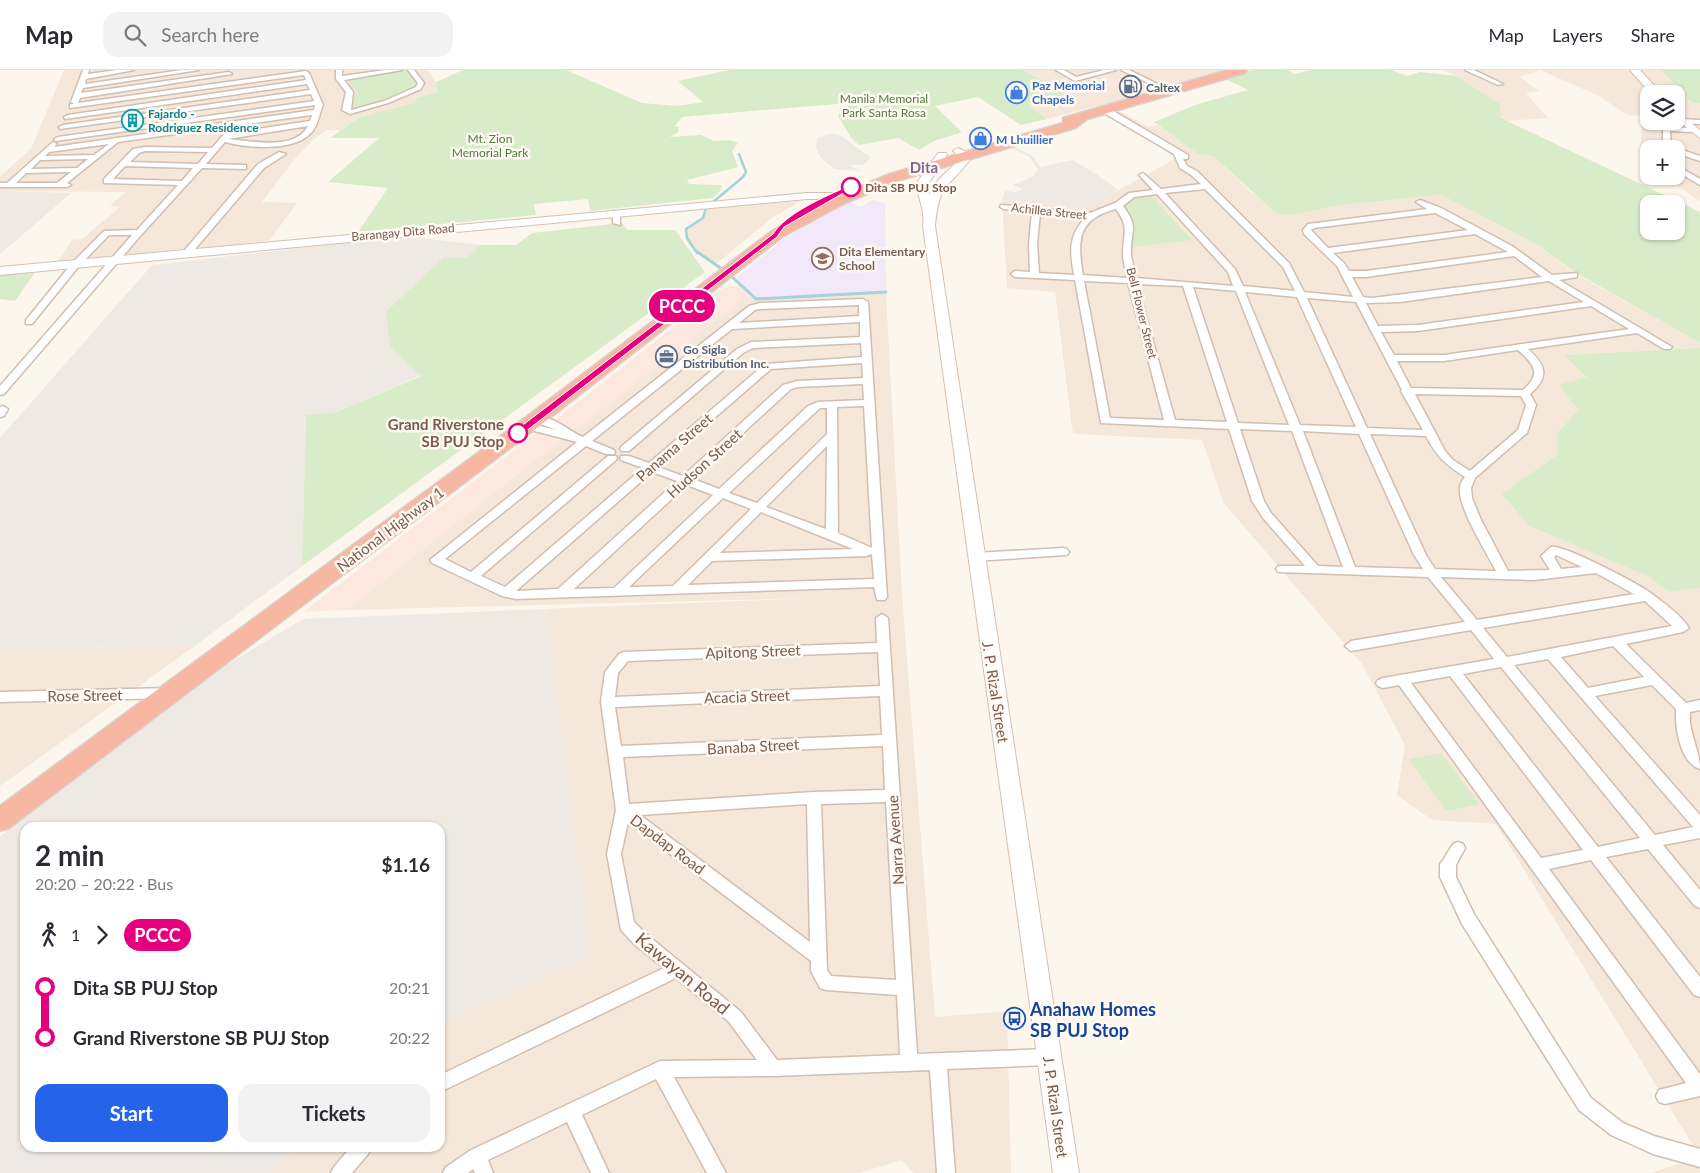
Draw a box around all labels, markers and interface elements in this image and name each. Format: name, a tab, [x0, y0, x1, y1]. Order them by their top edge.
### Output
search box	[103, 12, 453, 57]
text: Map	[25, 20, 73, 49]
icon: search	[121, 21, 149, 49]
text: Search here	[161, 23, 259, 46]
text: Map	[1488, 24, 1524, 46]
text: Layers	[1552, 24, 1603, 46]
text: Share	[1631, 24, 1675, 46]
fuel station icon: Caltex	[1118, 75, 1142, 99]
place label: Paz Memorial Chapels	[1032, 78, 1105, 107]
shop icon: Paz Memorial Chapels	[1004, 80, 1028, 104]
place label: Caltex	[1146, 80, 1181, 95]
map controls	[1640, 85, 1685, 240]
button: layers	[1640, 85, 1685, 130]
park label: Manila Memorial Park Santa Rosa	[840, 91, 928, 120]
place label: Fajardo - Rodriguez Residence	[148, 106, 259, 135]
building icon: Fajardo - Rodriguez Residence	[120, 108, 144, 132]
shop icon: M Lhuillier	[968, 127, 992, 151]
park label: Mt. Zion Memorial Park	[452, 131, 529, 160]
place label: M Lhuillier	[996, 132, 1053, 147]
button: +	[1640, 140, 1685, 185]
district label: Dita	[910, 158, 938, 176]
marker: Dita SB PUJ Stop	[841, 177, 861, 197]
place label: Dita SB PUJ Stop	[865, 180, 957, 195]
button: −	[1640, 195, 1685, 240]
street label: Achillea Street	[1010, 200, 1088, 222]
street label: Barangay Dita Road	[351, 220, 455, 244]
place label: Dita Elementary School	[839, 244, 926, 273]
school or university icon: Dita Elementary School	[811, 246, 835, 270]
street label: Bell Flower Street	[1123, 266, 1161, 361]
line badge: PCCC	[647, 290, 717, 322]
text: PCCC	[659, 295, 705, 317]
place label: Go Sigla Distribution Inc.	[683, 342, 769, 371]
office icon: Go Sigla Distribution Inc.	[655, 344, 679, 368]
street label: Panama Street	[632, 409, 716, 485]
place label: Grand Riverstone SB PUJ Stop	[388, 415, 504, 450]
marker: Grand Riverstone SB PUJ Stop	[508, 423, 528, 443]
street label: Hudson Street	[663, 424, 746, 501]
street label: National Highway 1	[333, 483, 447, 575]
street label: Apitong Street	[705, 640, 802, 662]
street label: J. P. Rizal Street	[979, 640, 1013, 745]
street label: Rose Street	[47, 685, 123, 705]
street label: Acacia Street	[704, 685, 791, 706]
street label: Banaba Street	[707, 735, 800, 757]
street label: Narra Avenue	[883, 794, 907, 885]
street label: Dapdap Road	[627, 810, 709, 878]
text: 2 min	[35, 838, 104, 872]
text: $1.16	[381, 853, 430, 876]
text: 20:20 – 20:22 · Bus	[35, 874, 173, 893]
icon: walk	[35, 921, 63, 949]
icon: forward	[88, 921, 116, 949]
text: PCCC	[134, 924, 181, 946]
text: 1	[71, 925, 80, 944]
street label: Kawayan Road	[631, 927, 735, 1019]
text: Dita SB PUJ Stop	[73, 976, 218, 999]
text: 20:21	[389, 978, 430, 997]
place label: Anahaw Homes SB PUJ Stop	[1029, 998, 1156, 1041]
bus stop icon: Anahaw Homes SB PUJ Stop	[1002, 1007, 1026, 1031]
text: Grand Riverstone SB PUJ Stop	[73, 1026, 329, 1049]
text: 20:22	[389, 1028, 430, 1047]
street label: J. P. Rizal Street	[1040, 1055, 1072, 1160]
button: Start	[35, 1084, 228, 1142]
button: Tickets	[238, 1084, 430, 1142]

